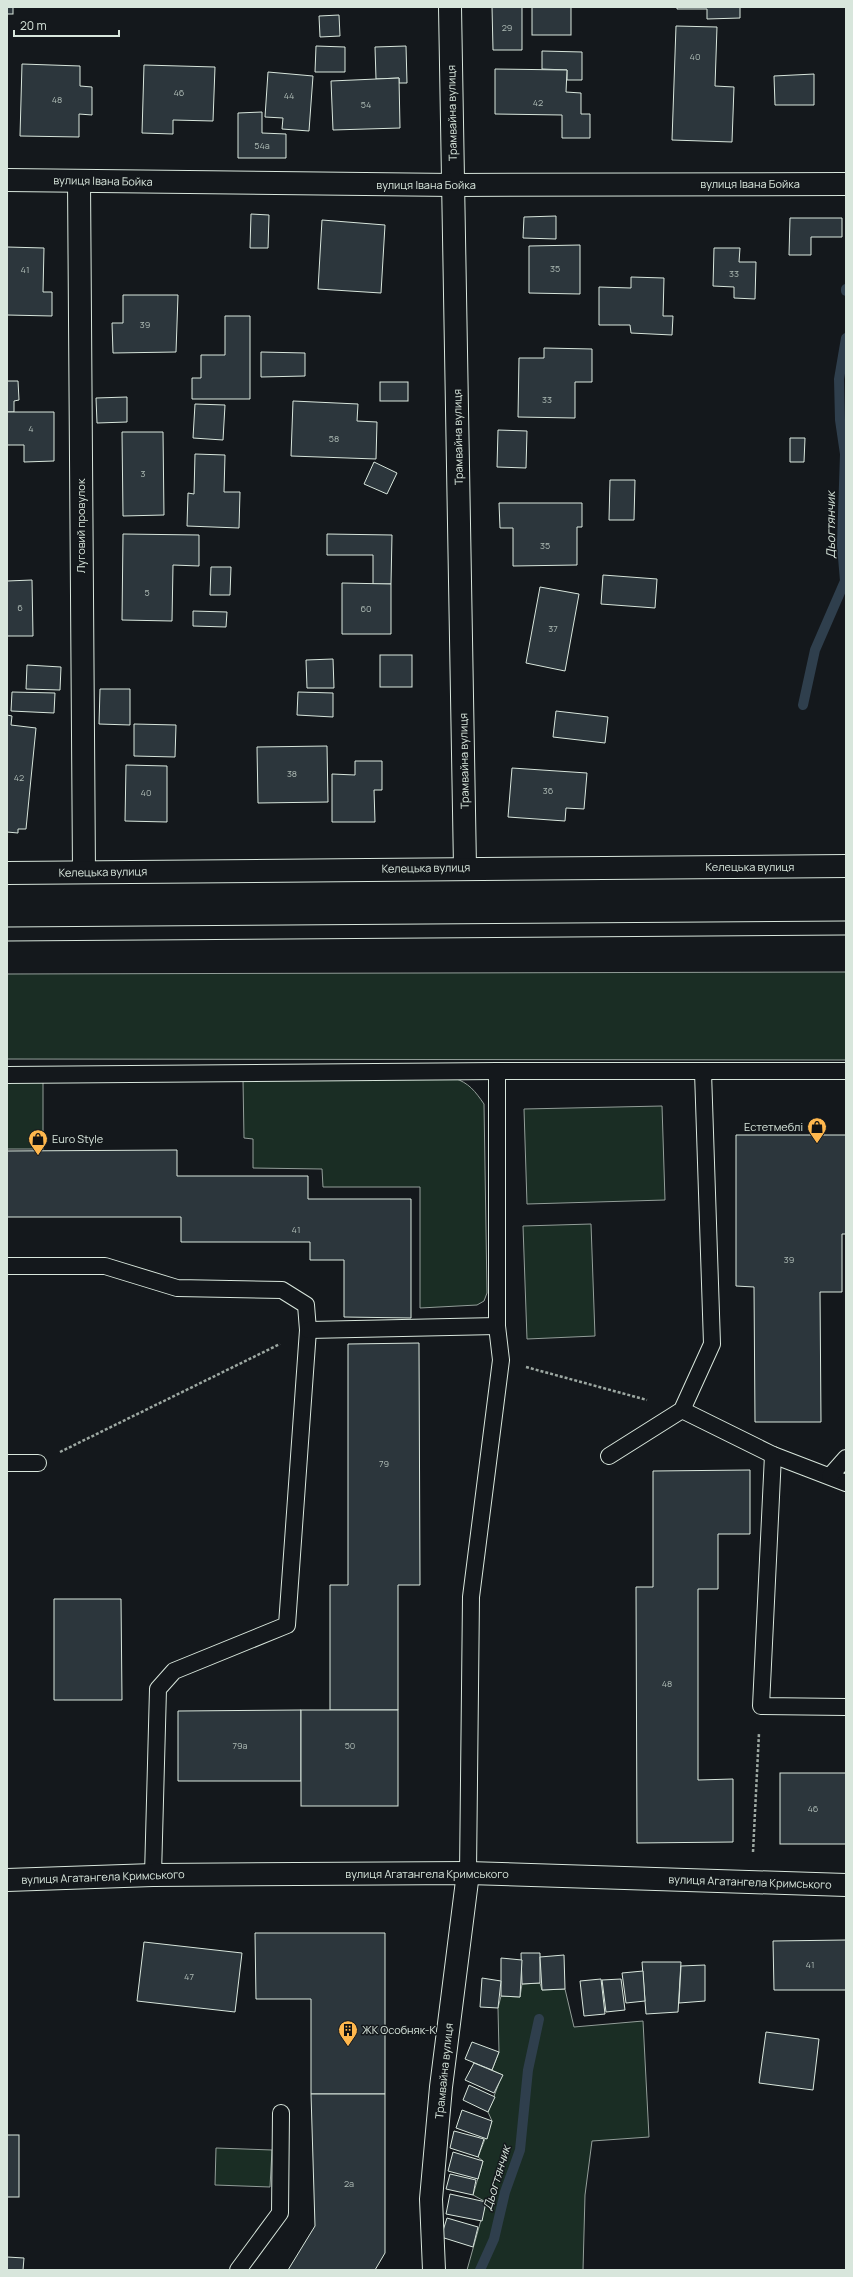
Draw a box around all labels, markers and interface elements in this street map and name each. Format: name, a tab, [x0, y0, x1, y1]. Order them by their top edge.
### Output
scale bar	[14, 12, 119, 38]
text: 20 m	[20, 17, 47, 34]
house number: 29	[502, 21, 512, 34]
house number: 40	[690, 50, 700, 63]
street label: Трамвайна вулиця	[443, 65, 460, 161]
house number: 46	[174, 86, 185, 99]
house number: 44	[284, 89, 294, 102]
house number: 48	[52, 93, 62, 106]
house number: 42	[533, 96, 543, 109]
house number: 54	[361, 98, 371, 111]
house number: 54а	[254, 139, 270, 152]
street label: вулиця Івана Бойка	[53, 172, 153, 189]
street label: вулиця Івана Бойка	[700, 176, 800, 191]
street label: вулиця Івана Бойка	[376, 177, 476, 192]
house number: 35	[550, 262, 560, 275]
house number: 41	[21, 263, 29, 276]
house number: 33	[729, 267, 739, 280]
house number: 39	[140, 318, 150, 331]
street label: Трамвайна вулиця	[449, 389, 466, 485]
house number: 33	[542, 393, 552, 406]
house number: 4	[28, 422, 34, 435]
house number: 58	[329, 432, 339, 445]
house number: 3	[141, 467, 146, 480]
street label: Луговий провулок	[73, 478, 88, 573]
water label: Дьогтянчик	[822, 490, 839, 558]
house number: 35	[540, 539, 550, 552]
house number: 5	[144, 586, 150, 599]
house number: 6	[17, 601, 23, 614]
house number: 60	[360, 602, 372, 615]
house number: 37	[548, 622, 558, 635]
street label: Трамвайна вулиця	[455, 713, 472, 809]
house number: 38	[287, 767, 297, 780]
house number: 42	[14, 771, 24, 784]
house number: 36	[543, 784, 554, 797]
house number: 40	[141, 786, 151, 799]
street label: Келецька вулиця	[381, 859, 470, 876]
street label: Келецька вулиця	[706, 859, 794, 874]
street label: Келецька вулиця	[58, 863, 147, 880]
shop icon: Естетмеблі	[806, 1116, 828, 1144]
place label: Естетмеблі	[744, 1119, 803, 1134]
shop icon: Euro Style	[27, 1128, 49, 1156]
place label: Euro Style	[52, 1131, 104, 1146]
house number: 41	[292, 1223, 300, 1236]
house number: 39	[784, 1253, 794, 1266]
house number: 79	[379, 1457, 389, 1470]
house number: 48	[662, 1677, 672, 1690]
house number: 79а	[232, 1739, 248, 1752]
house number: 50	[345, 1739, 355, 1752]
house number: 46	[808, 1802, 819, 1815]
street label: вулиця Агатангела Кримського	[21, 1866, 185, 1887]
street label: вулиця Агатангела Кримського	[345, 1866, 509, 1881]
street label: вулиця Агатангела Кримського	[668, 1871, 832, 1892]
house number: 41	[806, 1958, 814, 1971]
house number: 47	[184, 1970, 194, 1983]
building icon: ЖК Особняк-К	[337, 2019, 359, 2047]
place label: ЖК Особняк-К	[362, 2022, 436, 2037]
street label: Трамвайна вулиця	[431, 2022, 456, 2120]
water label: Дьогтянчик	[479, 2141, 515, 2212]
house number: 2а	[344, 2177, 354, 2190]

